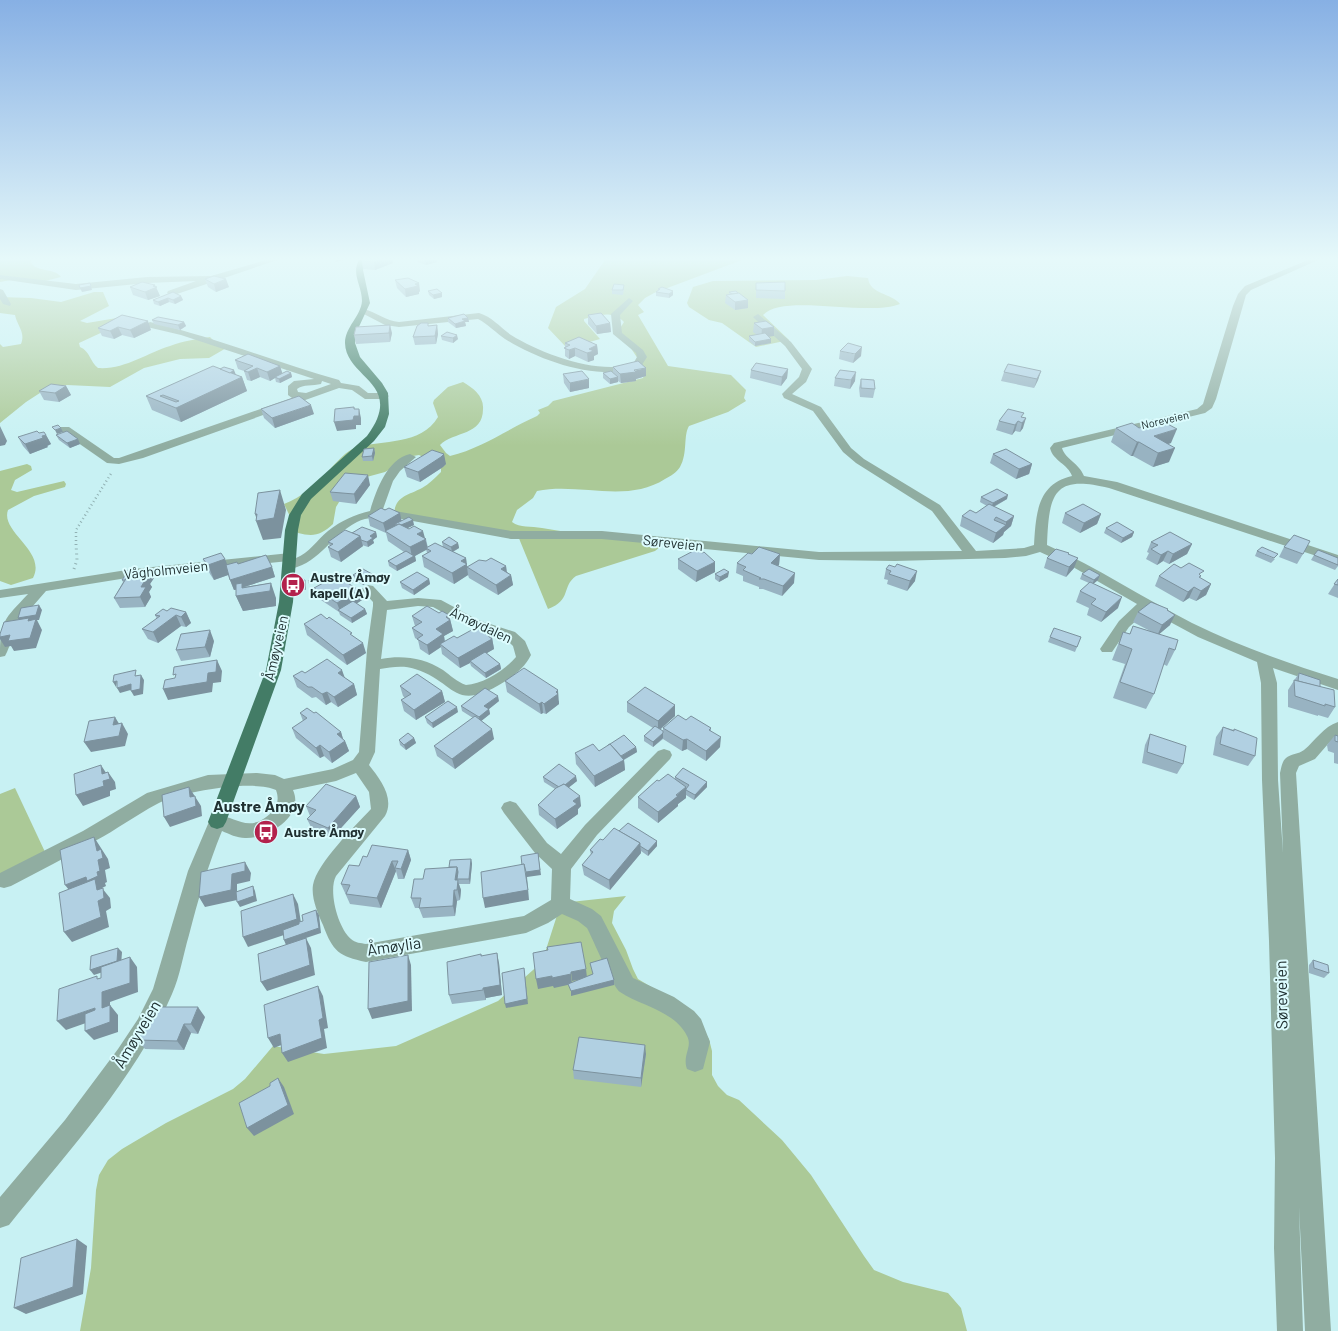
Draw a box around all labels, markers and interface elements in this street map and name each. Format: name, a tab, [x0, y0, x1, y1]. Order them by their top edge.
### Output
street label: Noreveien	[1140, 408, 1190, 431]
street label: Søreveien	[642, 531, 704, 554]
street label: Vågholmveien	[123, 557, 209, 582]
place label: Austre Åmøy kapell (A)	[310, 568, 390, 601]
bus stop icon: Austre Åmøy kapell (A)	[280, 572, 306, 598]
street label: Åmøydalen	[448, 603, 515, 646]
street label: Åmøyveien	[260, 614, 291, 682]
district label: Austre Åmøy	[213, 796, 305, 815]
bus stop icon: Austre Åmøy	[253, 819, 279, 845]
place label: Austre Åmøy	[284, 823, 364, 840]
street label: Åmøylia	[366, 932, 422, 959]
street label: Søreveien	[1270, 960, 1291, 1030]
street label: Åmøyveien	[109, 997, 164, 1071]

